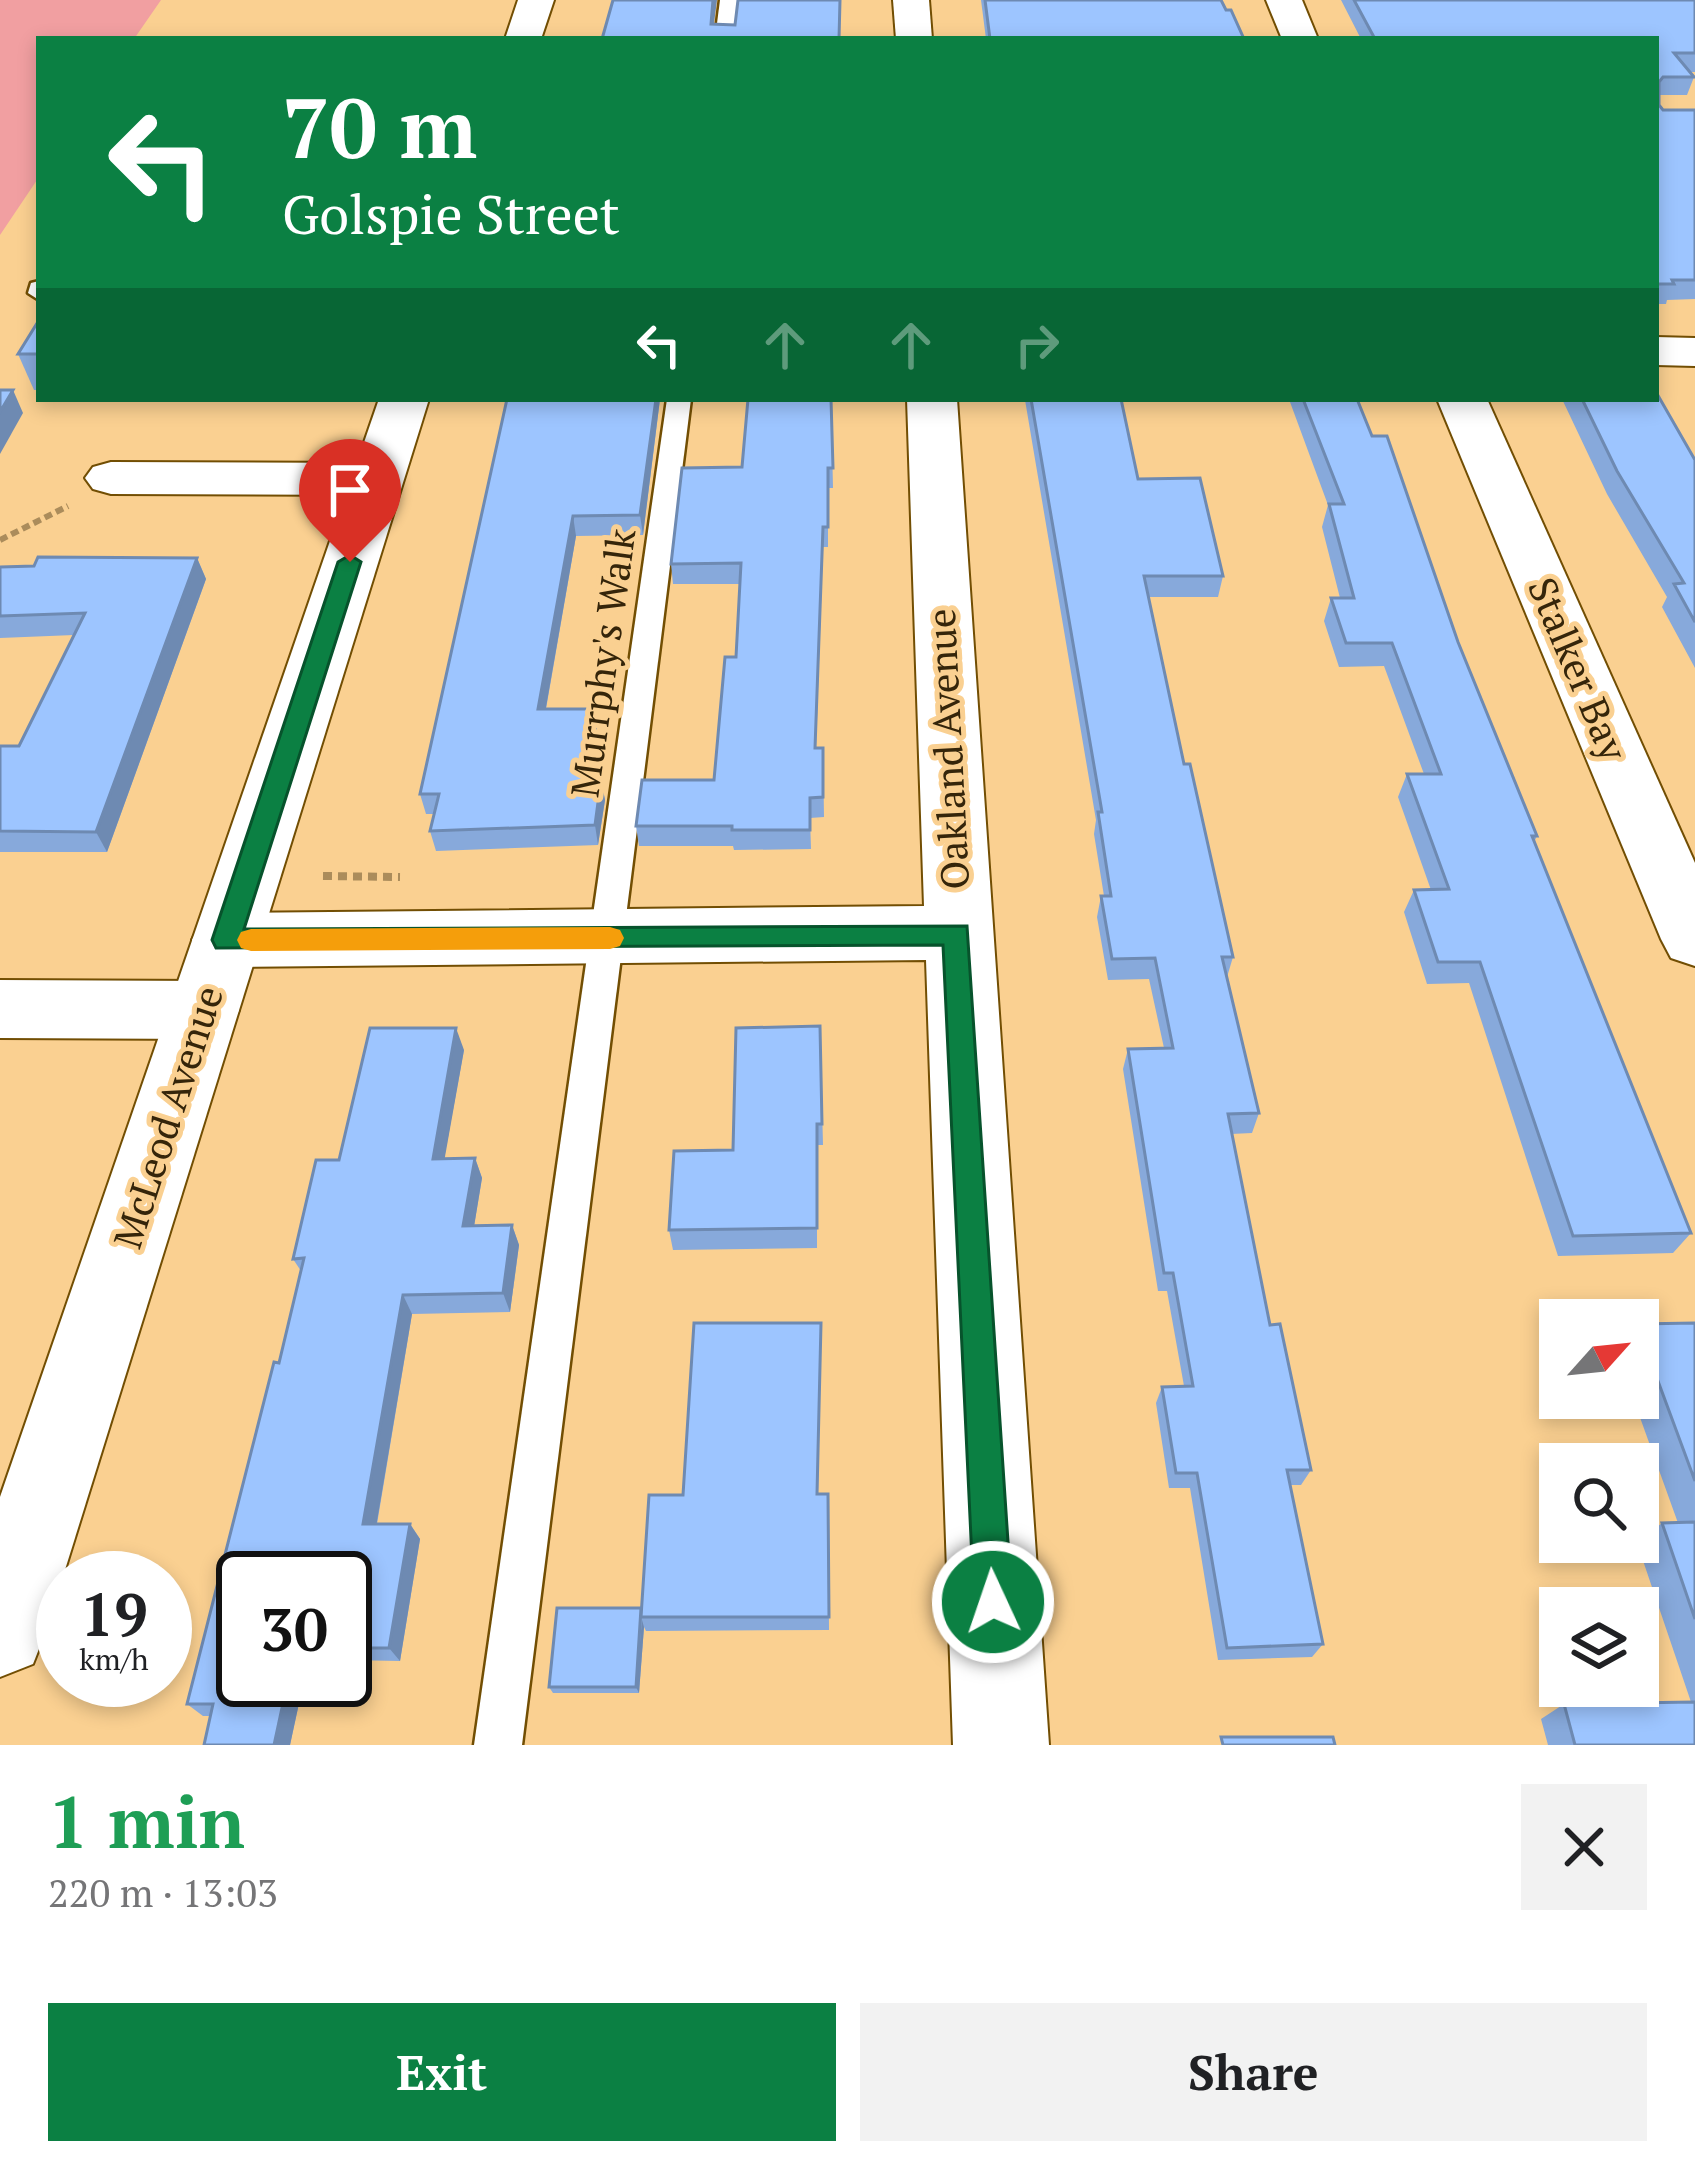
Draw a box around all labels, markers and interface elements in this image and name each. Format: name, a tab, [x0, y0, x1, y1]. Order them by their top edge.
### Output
text: 70 m	[282, 71, 477, 182]
icon: left	[84, 84, 240, 240]
text: Golspie Street	[282, 178, 620, 249]
icon: left	[626, 312, 692, 378]
icon: ahead	[752, 312, 818, 378]
icon: ahead	[878, 312, 944, 378]
icon: right	[1004, 312, 1070, 378]
pin	[299, 439, 401, 562]
icon: arrive	[317, 457, 383, 523]
street label: Murrphy's Walk	[557, 525, 647, 800]
street label: Stalker Bay	[1517, 569, 1641, 769]
street label: Oakland Avenue	[914, 607, 980, 891]
street label: McLeod Avenue	[100, 979, 234, 1254]
north arrow	[1539, 1299, 1659, 1419]
map controls	[1539, 1299, 1659, 1707]
button: search	[1539, 1443, 1659, 1563]
position arrow	[930, 1539, 1056, 1665]
speed limit sign: 30	[216, 1551, 372, 1707]
text: 19	[80, 1574, 148, 1653]
button: layers	[1539, 1587, 1659, 1707]
text: km/h	[79, 1639, 149, 1679]
text: 1 min	[48, 1773, 245, 1869]
button: close	[1521, 1784, 1647, 1910]
text: 220 m · 13:03	[48, 1866, 278, 1918]
button: Exit	[48, 2003, 836, 2141]
button: Share	[860, 2003, 1647, 2141]

